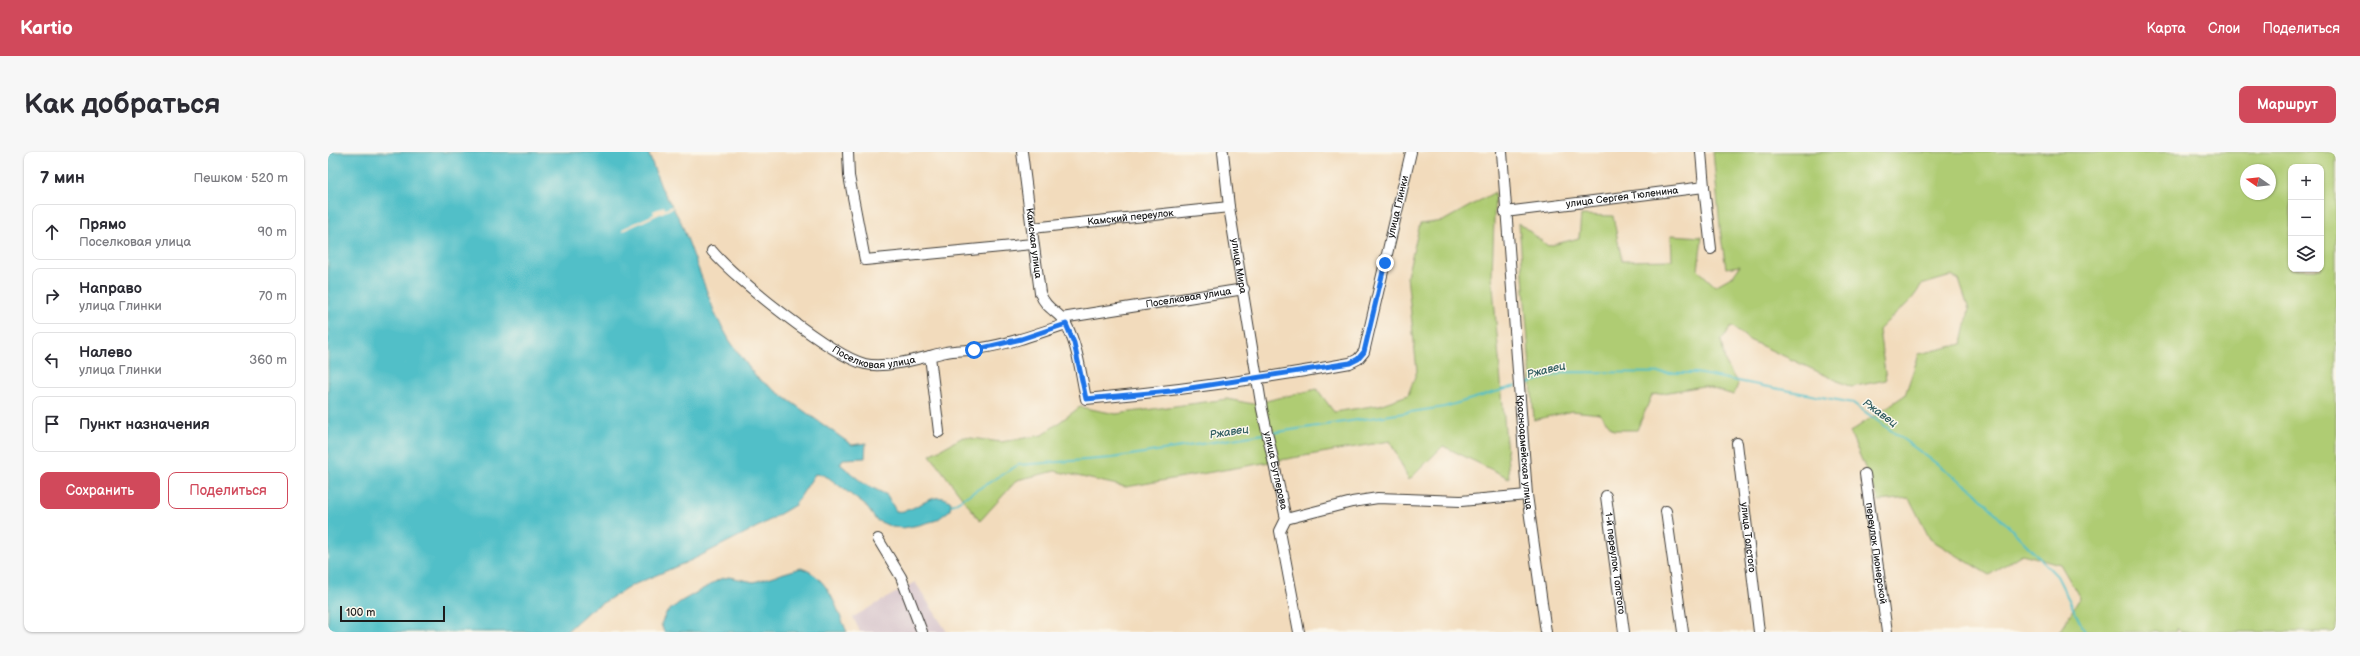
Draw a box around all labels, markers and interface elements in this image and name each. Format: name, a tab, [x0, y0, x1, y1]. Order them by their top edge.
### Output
text: Kartio	[20, 17, 73, 40]
text: Карта	[2146, 20, 2186, 37]
text: Слои	[2208, 20, 2240, 37]
text: Поделиться	[2262, 20, 2340, 37]
button: Маршрут	[2239, 86, 2336, 123]
text: Как добраться	[24, 88, 221, 121]
north arrow	[2240, 164, 2276, 200]
map controls	[2288, 164, 2324, 272]
button: +	[2288, 164, 2324, 200]
text: 7 мин	[40, 168, 85, 188]
text: Пешком · 520 m	[193, 170, 288, 186]
street label: улица Глинки	[1385, 174, 1411, 239]
street label: улица Сергея Тюленина	[1565, 184, 1679, 210]
button: −	[2288, 200, 2324, 236]
street label: Камская улица	[1023, 207, 1044, 279]
street label: Камский переулок	[1087, 207, 1175, 228]
text: Прямо	[79, 215, 126, 234]
icon: ahead	[41, 221, 63, 243]
text: 90 m	[258, 224, 287, 240]
text: Поселковая улица	[79, 234, 191, 250]
button: layers	[2288, 236, 2324, 272]
street label: улица Мира	[1228, 237, 1249, 295]
route end	[1376, 254, 1394, 272]
text: Направо	[79, 279, 142, 298]
icon: right	[41, 285, 63, 307]
street label: Поселковая улица	[1145, 285, 1232, 311]
text: 70 m	[259, 288, 287, 304]
text: улица Глинки	[79, 298, 162, 314]
route start	[965, 341, 983, 359]
text: Налево	[79, 343, 132, 362]
street label: Поселковая улица	[830, 343, 917, 371]
icon: left	[41, 349, 63, 371]
text: 360 m	[249, 352, 287, 368]
water label: Ржавец	[1525, 359, 1567, 381]
text: улица Глинки	[79, 362, 162, 378]
street label: Красноармейская улица	[1514, 394, 1535, 510]
water label: Ржавец	[1860, 396, 1900, 430]
icon: arrive	[41, 413, 63, 435]
text: Пункт назначения	[79, 415, 210, 434]
water label: Ржавец	[1208, 422, 1250, 442]
street label: улица Бутлерова	[1261, 430, 1290, 511]
button: Сохранить	[40, 472, 160, 509]
button: Поделиться	[168, 472, 288, 509]
street label: улица Толстого	[1738, 502, 1758, 573]
street label: переулок Пионерской	[1863, 502, 1889, 605]
street label: 1-й переулок Толстого	[1602, 512, 1628, 615]
scale bar	[340, 604, 445, 623]
text: 100 m	[346, 606, 375, 619]

